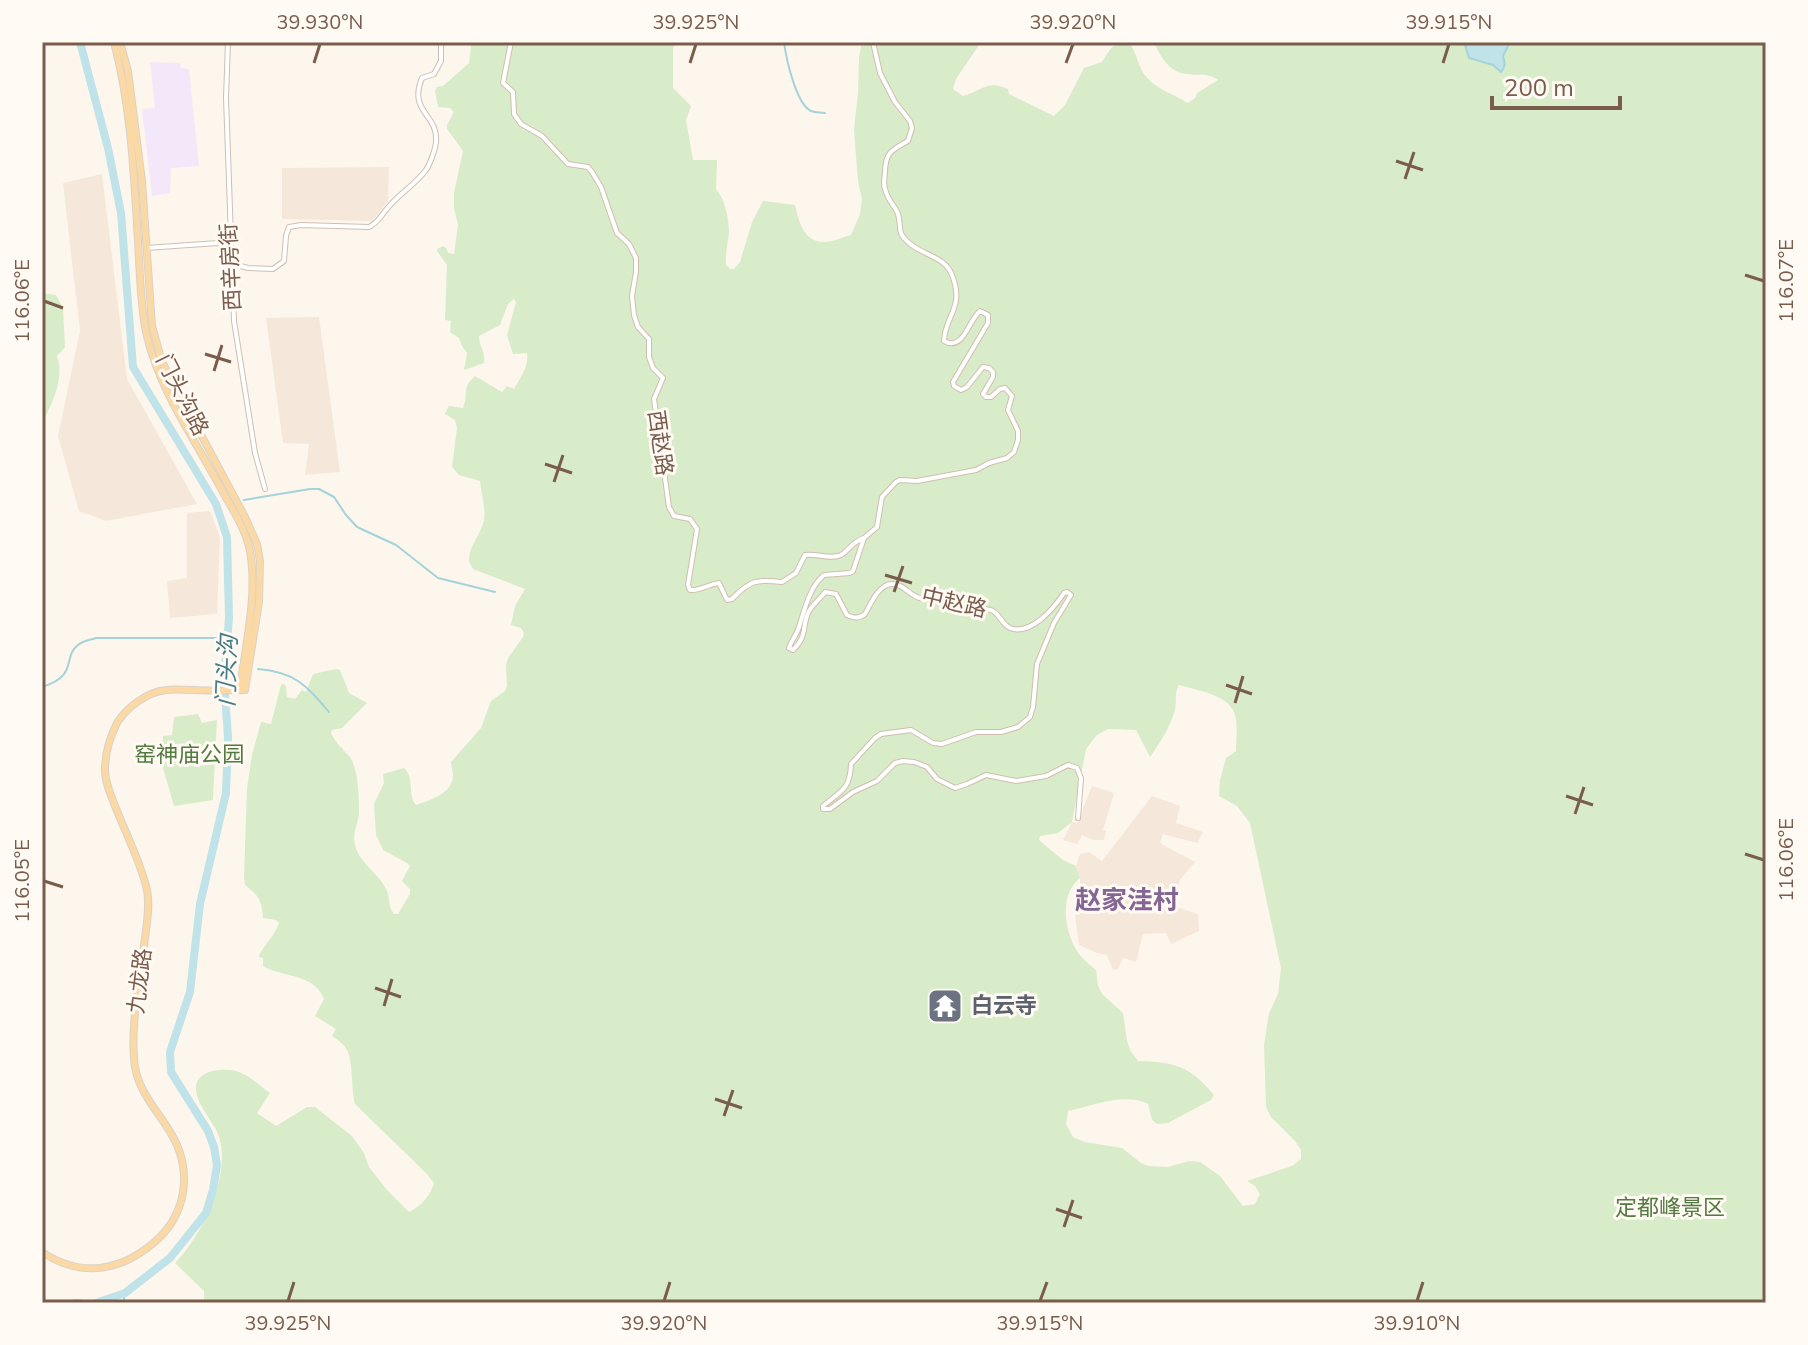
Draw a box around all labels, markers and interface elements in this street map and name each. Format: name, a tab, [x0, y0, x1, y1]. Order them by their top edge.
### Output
text: 39.930°N	[277, 9, 363, 36]
text: 39.925°N	[653, 9, 739, 36]
text: 39.920°N	[1030, 9, 1116, 36]
text: 39.915°N	[1406, 9, 1492, 36]
scale bar	[1492, 60, 1620, 110]
text: 200 m	[1504, 72, 1574, 104]
street label: 西辛房街	[214, 222, 248, 312]
text: 116.07°E	[1773, 239, 1800, 323]
text: 116.06°E	[9, 259, 36, 343]
street label: 门头沟路	[149, 349, 215, 441]
street label: 西赵路	[641, 408, 679, 478]
street label: 中赵路	[918, 581, 990, 625]
water label: 门头沟	[210, 631, 244, 708]
park label: 窑神庙公园	[134, 740, 244, 770]
text: 116.06°E	[1773, 818, 1800, 902]
text: 116.05°E	[9, 839, 36, 923]
district label: 赵家洼村	[1075, 883, 1179, 918]
street label: 九龙路	[121, 946, 159, 1016]
temple icon: 白云寺	[926, 987, 964, 1025]
place label: 白云寺	[971, 991, 1037, 1021]
park label: 定都峰景区	[1615, 1193, 1725, 1223]
text: 39.925°N	[245, 1310, 331, 1337]
text: 39.920°N	[621, 1310, 707, 1337]
text: 39.915°N	[997, 1310, 1083, 1337]
text: 39.910°N	[1374, 1310, 1460, 1337]

